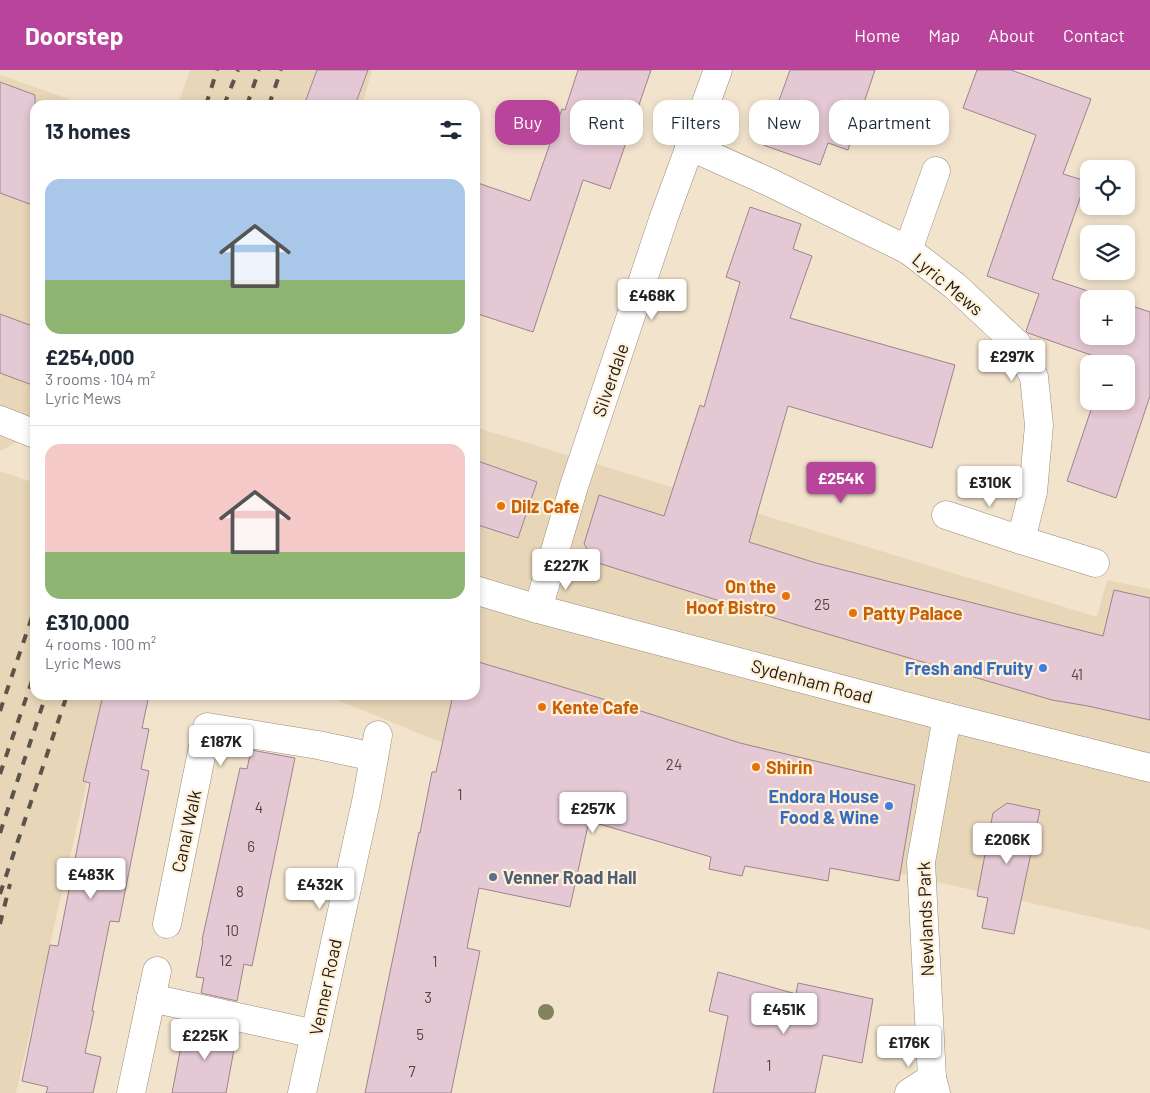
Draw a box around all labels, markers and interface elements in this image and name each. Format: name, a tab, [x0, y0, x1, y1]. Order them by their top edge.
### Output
text: Doorstep	[25, 21, 123, 50]
text: Home	[854, 24, 900, 46]
text: Map	[928, 24, 960, 46]
text: About	[988, 24, 1035, 46]
text: Contact	[1063, 24, 1125, 46]
chip: Buy	[495, 100, 560, 145]
chip: Rent	[570, 100, 643, 145]
chip: Filters	[653, 100, 739, 145]
chip: New	[749, 100, 819, 145]
chip: Apartment	[829, 100, 949, 145]
icon: filters	[437, 116, 465, 144]
text: 13 homes	[45, 118, 130, 143]
map controls	[1080, 160, 1135, 410]
button: locate	[1080, 160, 1135, 215]
icon: home	[210, 211, 300, 301]
button: layers	[1080, 225, 1135, 280]
street label: Lyric Mews	[908, 248, 988, 320]
pin: £468K	[617, 278, 687, 321]
text: £468K	[629, 285, 675, 304]
button: +	[1080, 290, 1135, 345]
street label: Silverdale	[587, 340, 633, 420]
pin: £297K	[977, 340, 1047, 382]
text: £254,000	[45, 344, 135, 369]
text: £297K	[989, 346, 1035, 365]
button: −	[1080, 355, 1135, 410]
text: 3 rooms · 104 m²	[45, 369, 155, 388]
text: Lyric Mews	[45, 388, 121, 407]
pin: £254K	[806, 462, 876, 504]
pin: £310K	[955, 466, 1025, 508]
text: £254K	[817, 468, 865, 487]
text: £310K	[968, 472, 1012, 491]
icon: home	[210, 477, 300, 567]
place label: Dilz Cafe	[511, 495, 580, 517]
marker: Dilz Cafe	[495, 500, 507, 512]
pin: £227K	[531, 548, 601, 591]
text: £227K	[543, 555, 589, 574]
place label: On the Hoof Bistro	[686, 575, 776, 618]
marker: On the Hoof Bistro	[780, 590, 792, 602]
house number: 25	[814, 595, 830, 613]
place label: Patty Palace	[863, 602, 963, 624]
marker: Patty Palace	[847, 607, 859, 619]
text: £310,000	[45, 609, 129, 634]
text: 4 rooms · 100 m²	[45, 634, 156, 653]
text: Lyric Mews	[45, 653, 121, 672]
street label: Sydenham Road	[749, 654, 875, 708]
place label: Fresh and Fruity	[905, 657, 1033, 679]
marker: Fresh and Fruity	[1037, 662, 1049, 674]
house number: 41	[1071, 665, 1083, 683]
place label: Kente Cafe	[552, 696, 639, 718]
marker: Kente Cafe	[536, 701, 548, 713]
pin: £187K	[186, 724, 256, 767]
text: £187K	[200, 731, 242, 750]
house number: 24	[666, 755, 682, 773]
place label: Shirin	[766, 756, 812, 778]
marker: Shirin	[750, 761, 762, 773]
house number: 1	[457, 785, 463, 803]
place label: Endora House Food & Wine	[769, 785, 879, 828]
street label: Canal Walk	[167, 788, 205, 874]
pin: £257K	[558, 792, 628, 834]
house number: 4	[255, 798, 263, 816]
text: £257K	[570, 798, 616, 817]
marker: Endora House Food & Wine	[883, 800, 895, 812]
pin: £206K	[972, 822, 1042, 865]
text: £206K	[984, 829, 1030, 848]
house number: 6	[247, 837, 255, 855]
pin: £483K	[56, 858, 126, 900]
street label: Newlands Park	[912, 861, 938, 977]
text: £483K	[68, 864, 114, 883]
place label: Venner Road Hall	[503, 866, 637, 888]
pin: £432K	[285, 868, 355, 910]
marker: Venner Road Hall	[487, 871, 499, 883]
text: £432K	[296, 874, 344, 893]
house number: 8	[236, 882, 244, 900]
house number: 10	[225, 921, 239, 939]
street label: Venner Road	[304, 937, 346, 1037]
house number: 12	[219, 951, 233, 969]
house number: 1	[432, 952, 438, 970]
house number: 3	[424, 988, 432, 1006]
pin: £451K	[749, 992, 819, 1035]
text: £451K	[762, 999, 806, 1018]
pin: £225K	[170, 1018, 240, 1061]
text: £225K	[182, 1025, 228, 1044]
house number: 5	[416, 1025, 424, 1043]
pin: £176K	[874, 1026, 944, 1068]
text: £176K	[888, 1032, 930, 1051]
house number: 1	[766, 1056, 772, 1074]
house number: 7	[408, 1062, 416, 1080]

